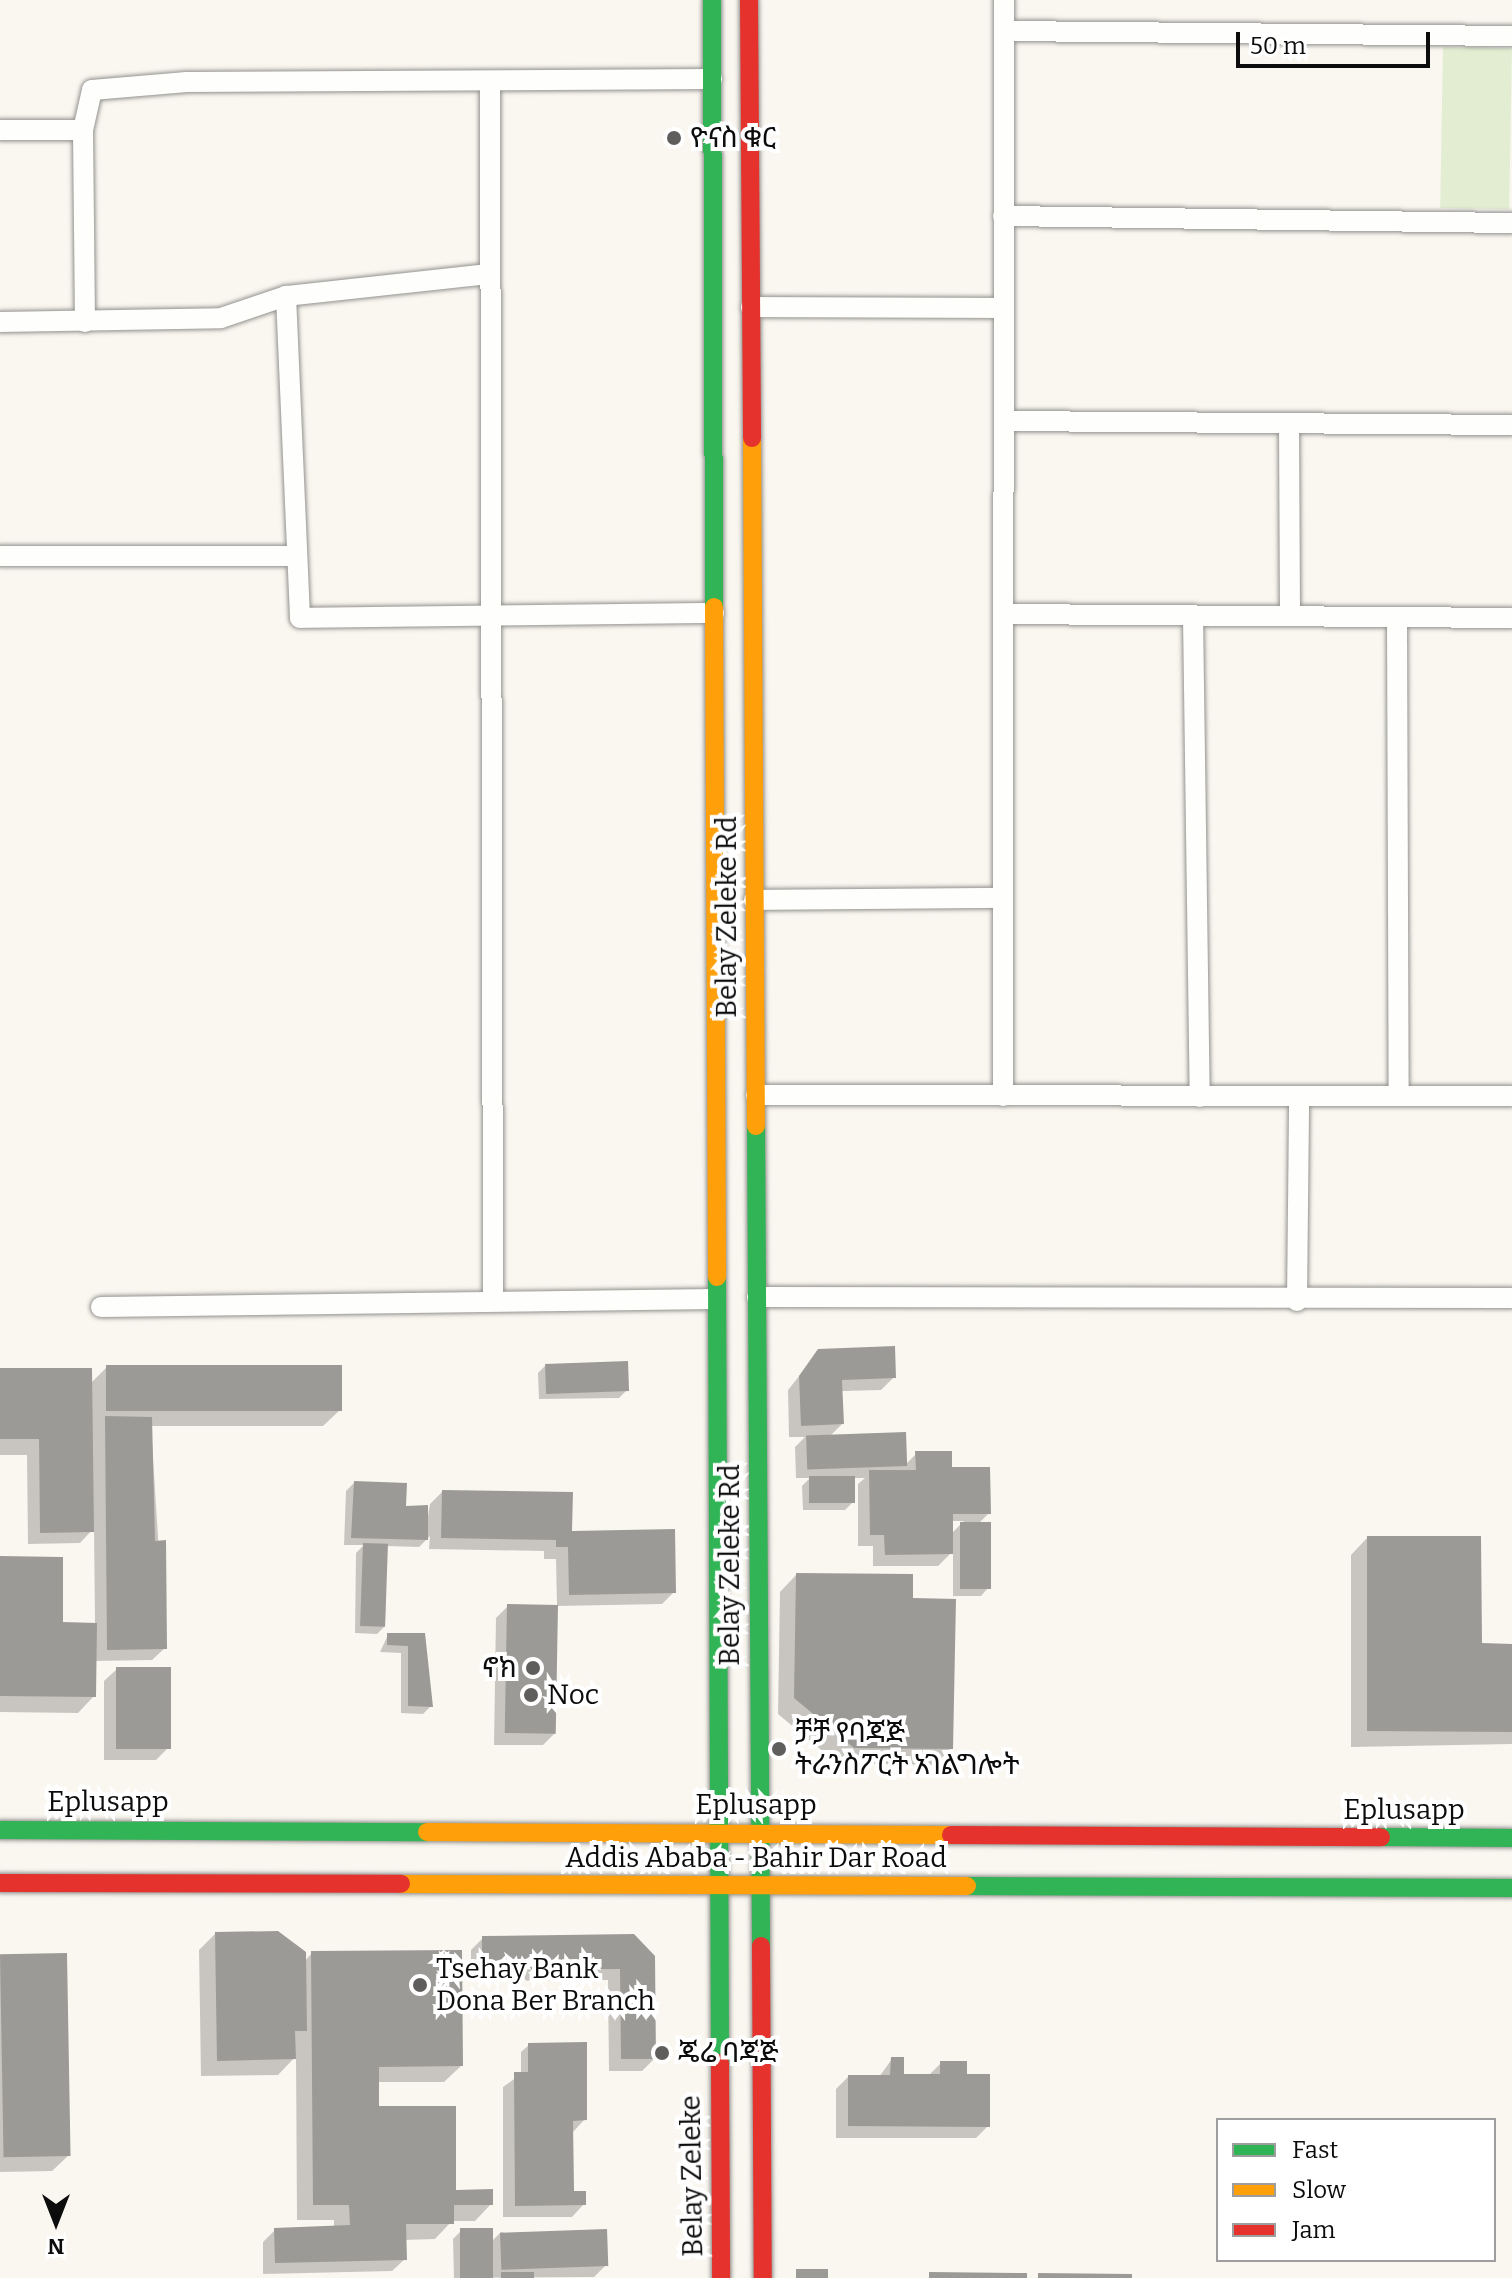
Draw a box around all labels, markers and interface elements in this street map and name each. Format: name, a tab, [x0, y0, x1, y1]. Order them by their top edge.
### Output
scale bar	[1240, 16, 1434, 66]
text: 50 m	[1250, 32, 1306, 60]
place label: ዮናስ ቁር	[690, 121, 776, 155]
marker: ዮናስ ቁር	[665, 129, 683, 147]
street label: Belay Zeleke Rd	[710, 816, 744, 1018]
street label: Belay Zeleke Rd	[713, 1464, 747, 1666]
place label: ኖክ	[482, 1651, 517, 1685]
marker: ኖክ	[524, 1659, 542, 1677]
place label: Noc	[547, 1678, 599, 1712]
marker: Noc	[522, 1686, 540, 1704]
place label: ቻቻ የባጃጅ ትራንስፖርት አገልግሎት	[795, 1716, 1019, 1782]
marker: ቻቻ የባጃጅ ትራንስፖርት አገልግሎት	[770, 1740, 788, 1758]
street label: Eplusapp	[47, 1785, 169, 1819]
street label: Eplusapp	[695, 1788, 817, 1822]
street label: Eplusapp	[1343, 1793, 1465, 1827]
street label: Addis Ababa - Bahir Dar Road	[565, 1841, 947, 1875]
place label: Tsehay Bank Dona Ber Branch	[436, 1952, 655, 2018]
marker: Tsehay Bank Dona Ber Branch	[411, 1976, 429, 1994]
place label: ጄሬ ባጃጅ	[678, 2036, 779, 2070]
marker: ጄሬ ባጃጅ	[653, 2044, 671, 2062]
street label: Belay Zeleke	[674, 2095, 710, 2257]
legend	[1216, 2118, 1496, 2262]
text: Fast	[1292, 2136, 1338, 2164]
text: Slow	[1292, 2176, 1346, 2204]
north arrow	[16, 2182, 96, 2262]
text: Jam	[1292, 2216, 1335, 2244]
text: N	[48, 2233, 65, 2260]

